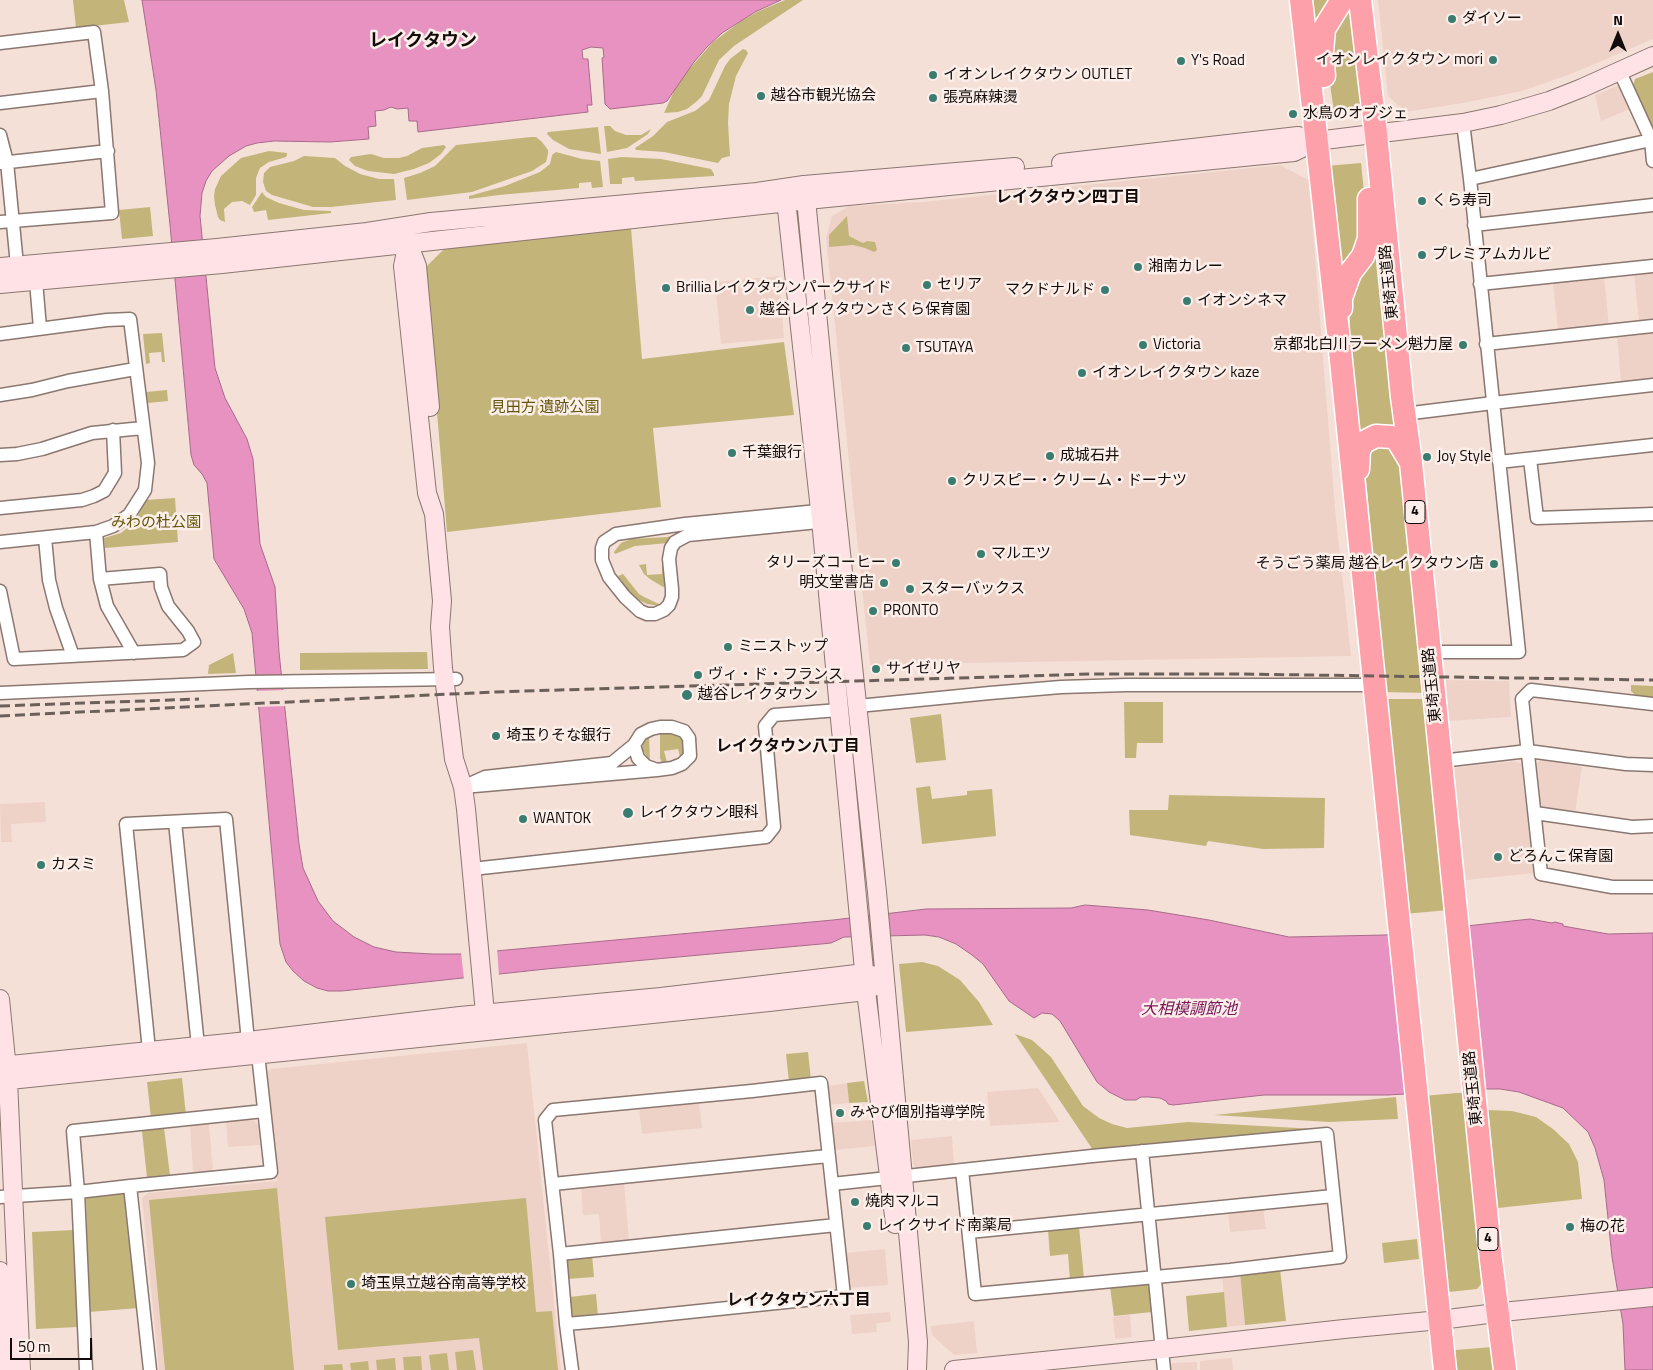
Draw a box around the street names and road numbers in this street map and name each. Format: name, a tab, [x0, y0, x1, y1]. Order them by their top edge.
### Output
street label: 東埼玉道路	[1377, 244, 1403, 320]
road number: 4	[1405, 501, 1425, 524]
street label: 東埼玉道路	[1420, 647, 1446, 723]
street label: 東埼玉道路	[1461, 1050, 1487, 1126]
road number: 4	[1478, 1228, 1498, 1250]

